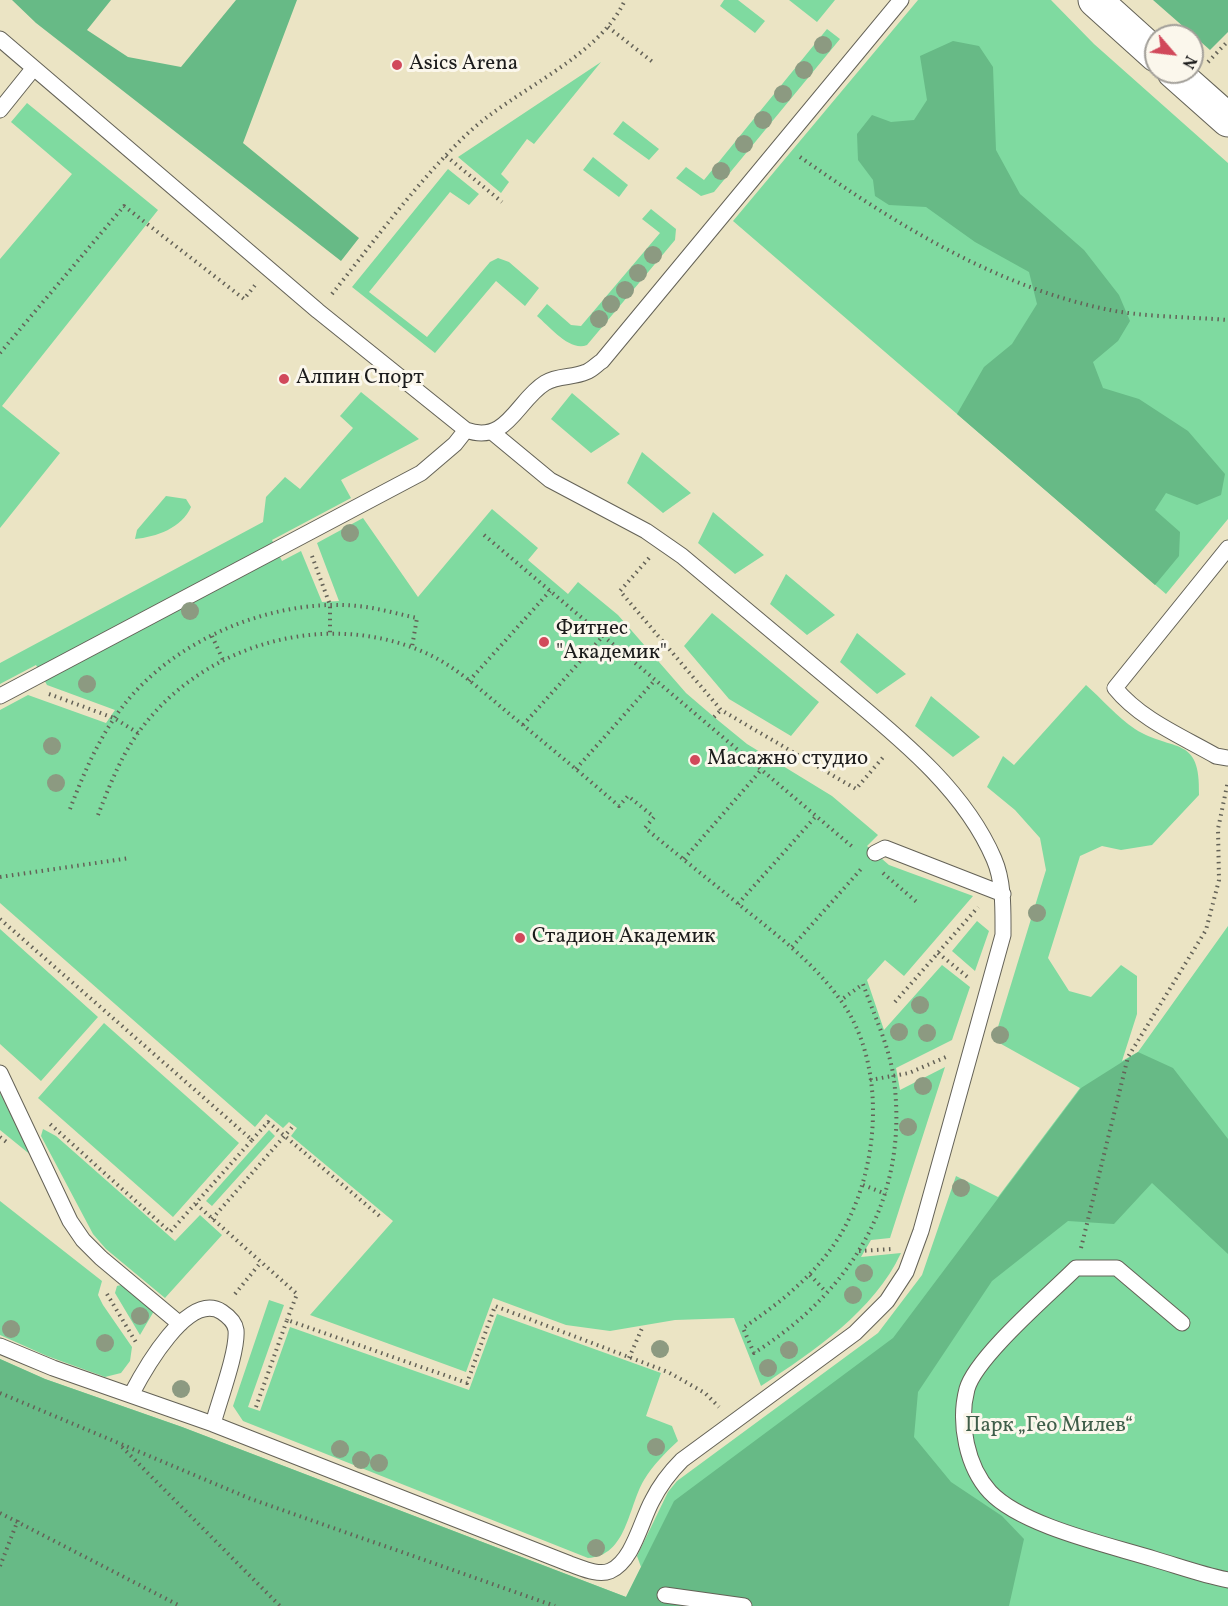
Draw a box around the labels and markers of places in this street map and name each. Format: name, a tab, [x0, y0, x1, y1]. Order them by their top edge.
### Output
place label: Asics Arena	[409, 52, 518, 78]
marker: Asics Arena	[390, 58, 404, 72]
place label: Алпин Спорт	[296, 366, 424, 392]
marker: Алпин Спорт	[277, 372, 291, 386]
place label: Фитнес "Академик"	[556, 617, 667, 667]
marker: Фитнес "Академик"	[537, 635, 551, 649]
place label: Масажно студио	[707, 747, 868, 773]
marker: Масажно студио	[688, 753, 702, 767]
place label: Стадион Академик	[532, 925, 715, 951]
marker: Стадион Академик	[513, 931, 527, 945]

